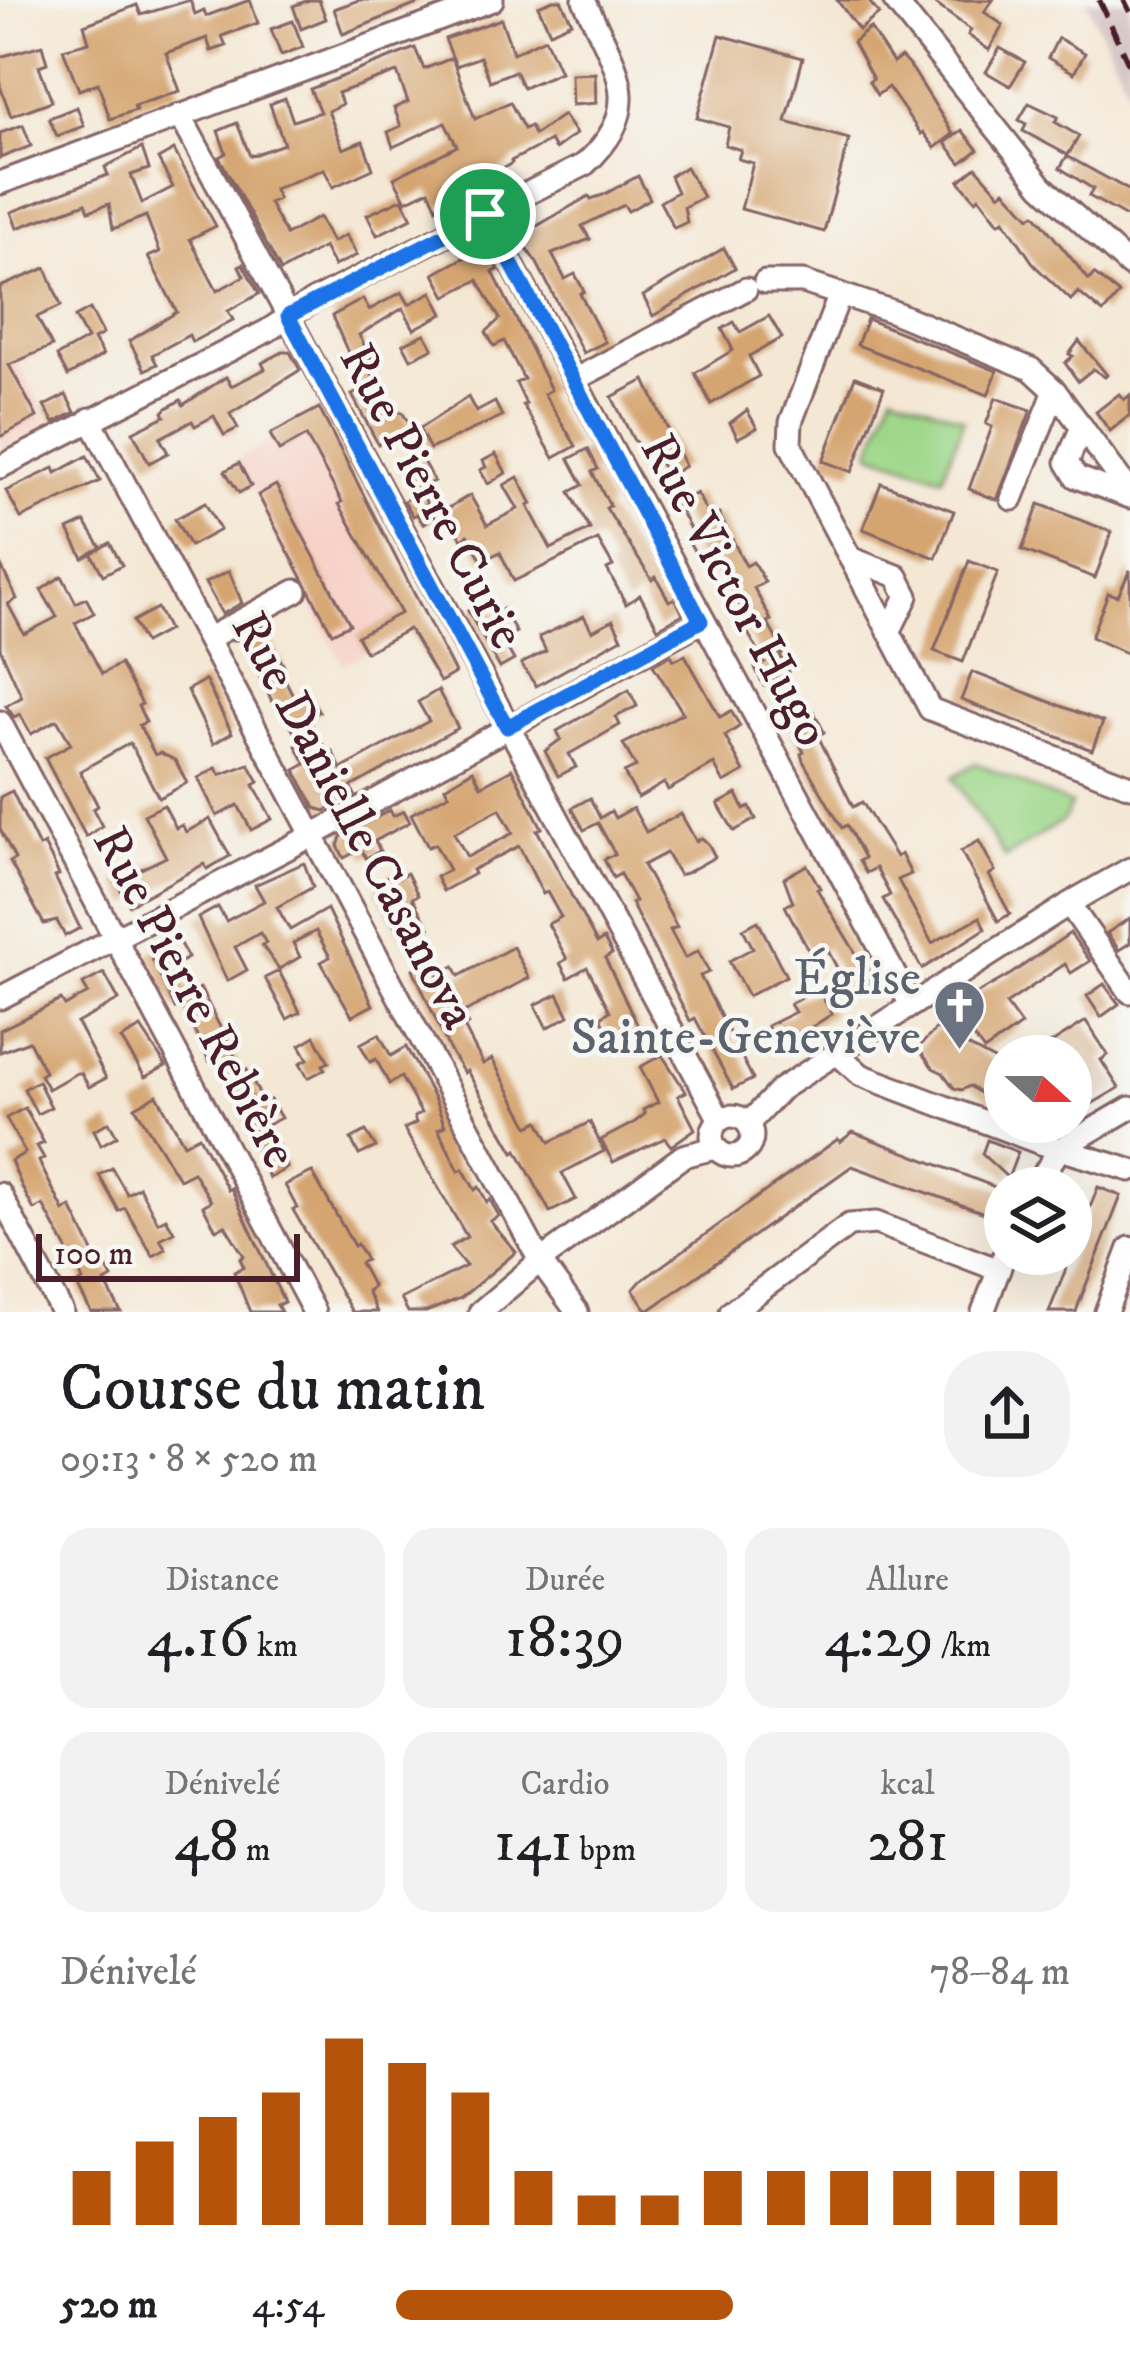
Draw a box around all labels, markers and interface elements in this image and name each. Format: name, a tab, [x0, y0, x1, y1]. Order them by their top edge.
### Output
pin	[434, 163, 536, 265]
icon: arrive	[452, 181, 518, 247]
street label: Rue Pierre Curie	[324, 333, 539, 660]
street label: Rue Victor Hugo	[625, 423, 844, 758]
street label: Rue Danielle Casanova	[216, 601, 491, 1040]
street label: Rue Pierre Rebière	[77, 816, 311, 1179]
place label: Église Sainte-Geneviève	[570, 947, 921, 1070]
church icon: Église Sainte-Geneviève	[932, 977, 988, 1051]
north arrow	[984, 1035, 1092, 1143]
map controls	[984, 1035, 1092, 1275]
button: layers	[984, 1167, 1092, 1275]
scale bar	[36, 1228, 300, 1281]
text: 100 m	[54, 1234, 133, 1275]
text: Course du matin	[60, 1349, 485, 1431]
button: share	[944, 1351, 1070, 1477]
text: 09:13 · 8 × 520 m	[60, 1435, 318, 1484]
text: Distance	[165, 1560, 279, 1601]
text: Durée	[525, 1560, 605, 1601]
text: Allure	[866, 1560, 949, 1601]
text: 4.16	[147, 1601, 250, 1676]
text: 18:39	[505, 1601, 625, 1676]
text: 4:29	[824, 1601, 934, 1676]
text: km	[250, 1626, 298, 1667]
text: /km	[934, 1626, 991, 1667]
text: Dénivelé	[165, 1764, 280, 1805]
text: Cardio	[520, 1764, 610, 1805]
text: kcal	[881, 1764, 935, 1805]
text: 48	[174, 1805, 239, 1880]
text: 141	[494, 1805, 572, 1880]
text: 281	[867, 1805, 948, 1880]
text: m	[239, 1830, 271, 1871]
text: bpm	[572, 1830, 636, 1871]
text: Dénivelé	[60, 1948, 197, 1997]
text: 78–84 m	[930, 1948, 1070, 1997]
text: 520 m	[60, 2281, 157, 2330]
text: 4:54	[252, 2281, 324, 2330]

